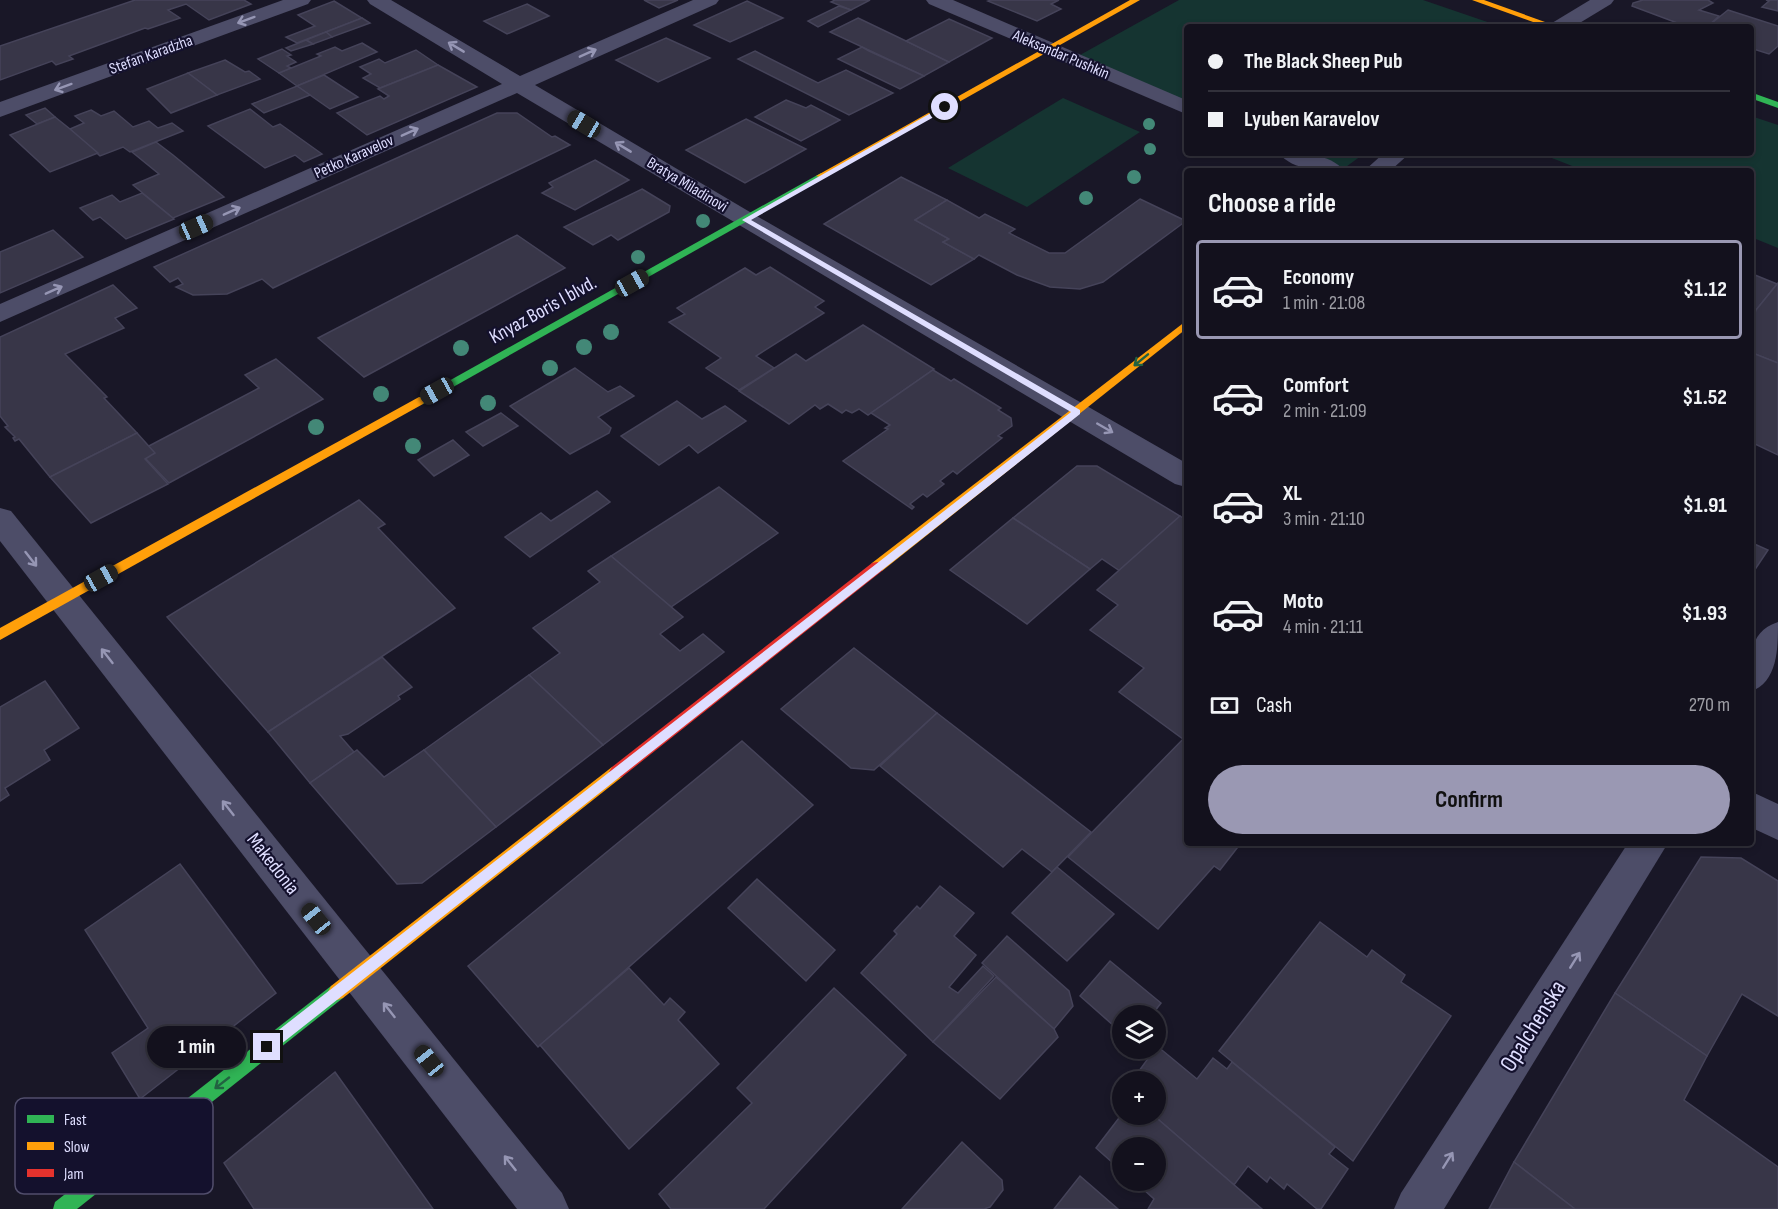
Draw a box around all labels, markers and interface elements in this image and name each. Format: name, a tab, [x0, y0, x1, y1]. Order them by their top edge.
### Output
one-way arrow	[237, 15, 256, 26]
street label: Aleksandar Pushkin	[1009, 26, 1112, 84]
street label: Stefan Karadzha	[107, 31, 195, 79]
one-way arrow	[448, 41, 465, 53]
one-way arrow	[579, 47, 597, 58]
text: The Black Sheep Pub	[1244, 48, 1403, 75]
one-way arrow	[54, 82, 73, 93]
route start	[931, 93, 958, 120]
text: Lyuben Karavelov	[1244, 106, 1379, 133]
car	[564, 107, 604, 141]
one-way arrow	[401, 126, 419, 138]
street label: Petko Karavelov	[311, 131, 397, 183]
one-way arrow	[615, 141, 632, 153]
street label: Bratya Miladinovi	[643, 153, 731, 217]
text: Choose a ride	[1208, 188, 1336, 220]
one-way arrow	[222, 205, 240, 217]
car	[176, 211, 216, 243]
icon: car	[1211, 263, 1265, 317]
text: Economy	[1283, 264, 1354, 291]
car	[612, 266, 652, 300]
street label: Knyaz Boris I blvd.	[485, 271, 601, 349]
text: $1.12	[1683, 276, 1727, 303]
one-way arrow	[44, 284, 62, 295]
text: 1 min · 21:08	[1283, 291, 1365, 315]
one-way arrow	[1133, 354, 1149, 367]
icon: car	[1211, 371, 1265, 425]
text: Comfort	[1283, 372, 1349, 399]
car	[417, 374, 457, 408]
text: $1.52	[1682, 384, 1727, 411]
text: 2 min · 21:09	[1283, 399, 1367, 423]
one-way arrow	[1096, 422, 1113, 434]
icon: car	[1211, 479, 1265, 533]
text: XL	[1283, 480, 1302, 507]
text: $1.91	[1683, 492, 1727, 519]
text: 3 min · 21:10	[1283, 507, 1365, 531]
one-way arrow	[25, 551, 38, 567]
car	[81, 561, 121, 595]
icon: car	[1211, 587, 1265, 641]
text: Moto	[1283, 588, 1323, 615]
text: $1.93	[1682, 600, 1727, 627]
text: 4 min · 21:11	[1283, 615, 1363, 639]
one-way arrow	[100, 648, 113, 664]
icon: cash	[1208, 689, 1241, 722]
text: Cash	[1256, 692, 1292, 719]
text: 270 m	[1689, 693, 1730, 717]
button: Confirm	[1208, 765, 1730, 834]
one-way arrow	[222, 801, 235, 817]
street label: Makedonia	[242, 828, 304, 900]
car	[298, 899, 334, 939]
one-way arrow	[1569, 952, 1581, 968]
street label: Opalchenska	[1494, 975, 1572, 1077]
one-way arrow	[382, 1003, 395, 1019]
map controls	[1112, 1005, 1166, 1191]
button: layers	[1112, 1005, 1166, 1059]
callout: 1 min	[147, 1026, 246, 1068]
route end	[253, 1033, 280, 1060]
text: 1 min	[178, 1035, 215, 1059]
car	[411, 1041, 447, 1081]
button: +	[1112, 1071, 1166, 1125]
one-way arrow	[214, 1076, 230, 1089]
legend	[15, 1098, 213, 1194]
text: Fast	[64, 1111, 87, 1130]
button: −	[1112, 1137, 1166, 1191]
text: Slow	[64, 1138, 89, 1157]
one-way arrow	[1442, 1152, 1454, 1168]
one-way arrow	[503, 1155, 516, 1171]
text: Jam	[63, 1165, 84, 1184]

